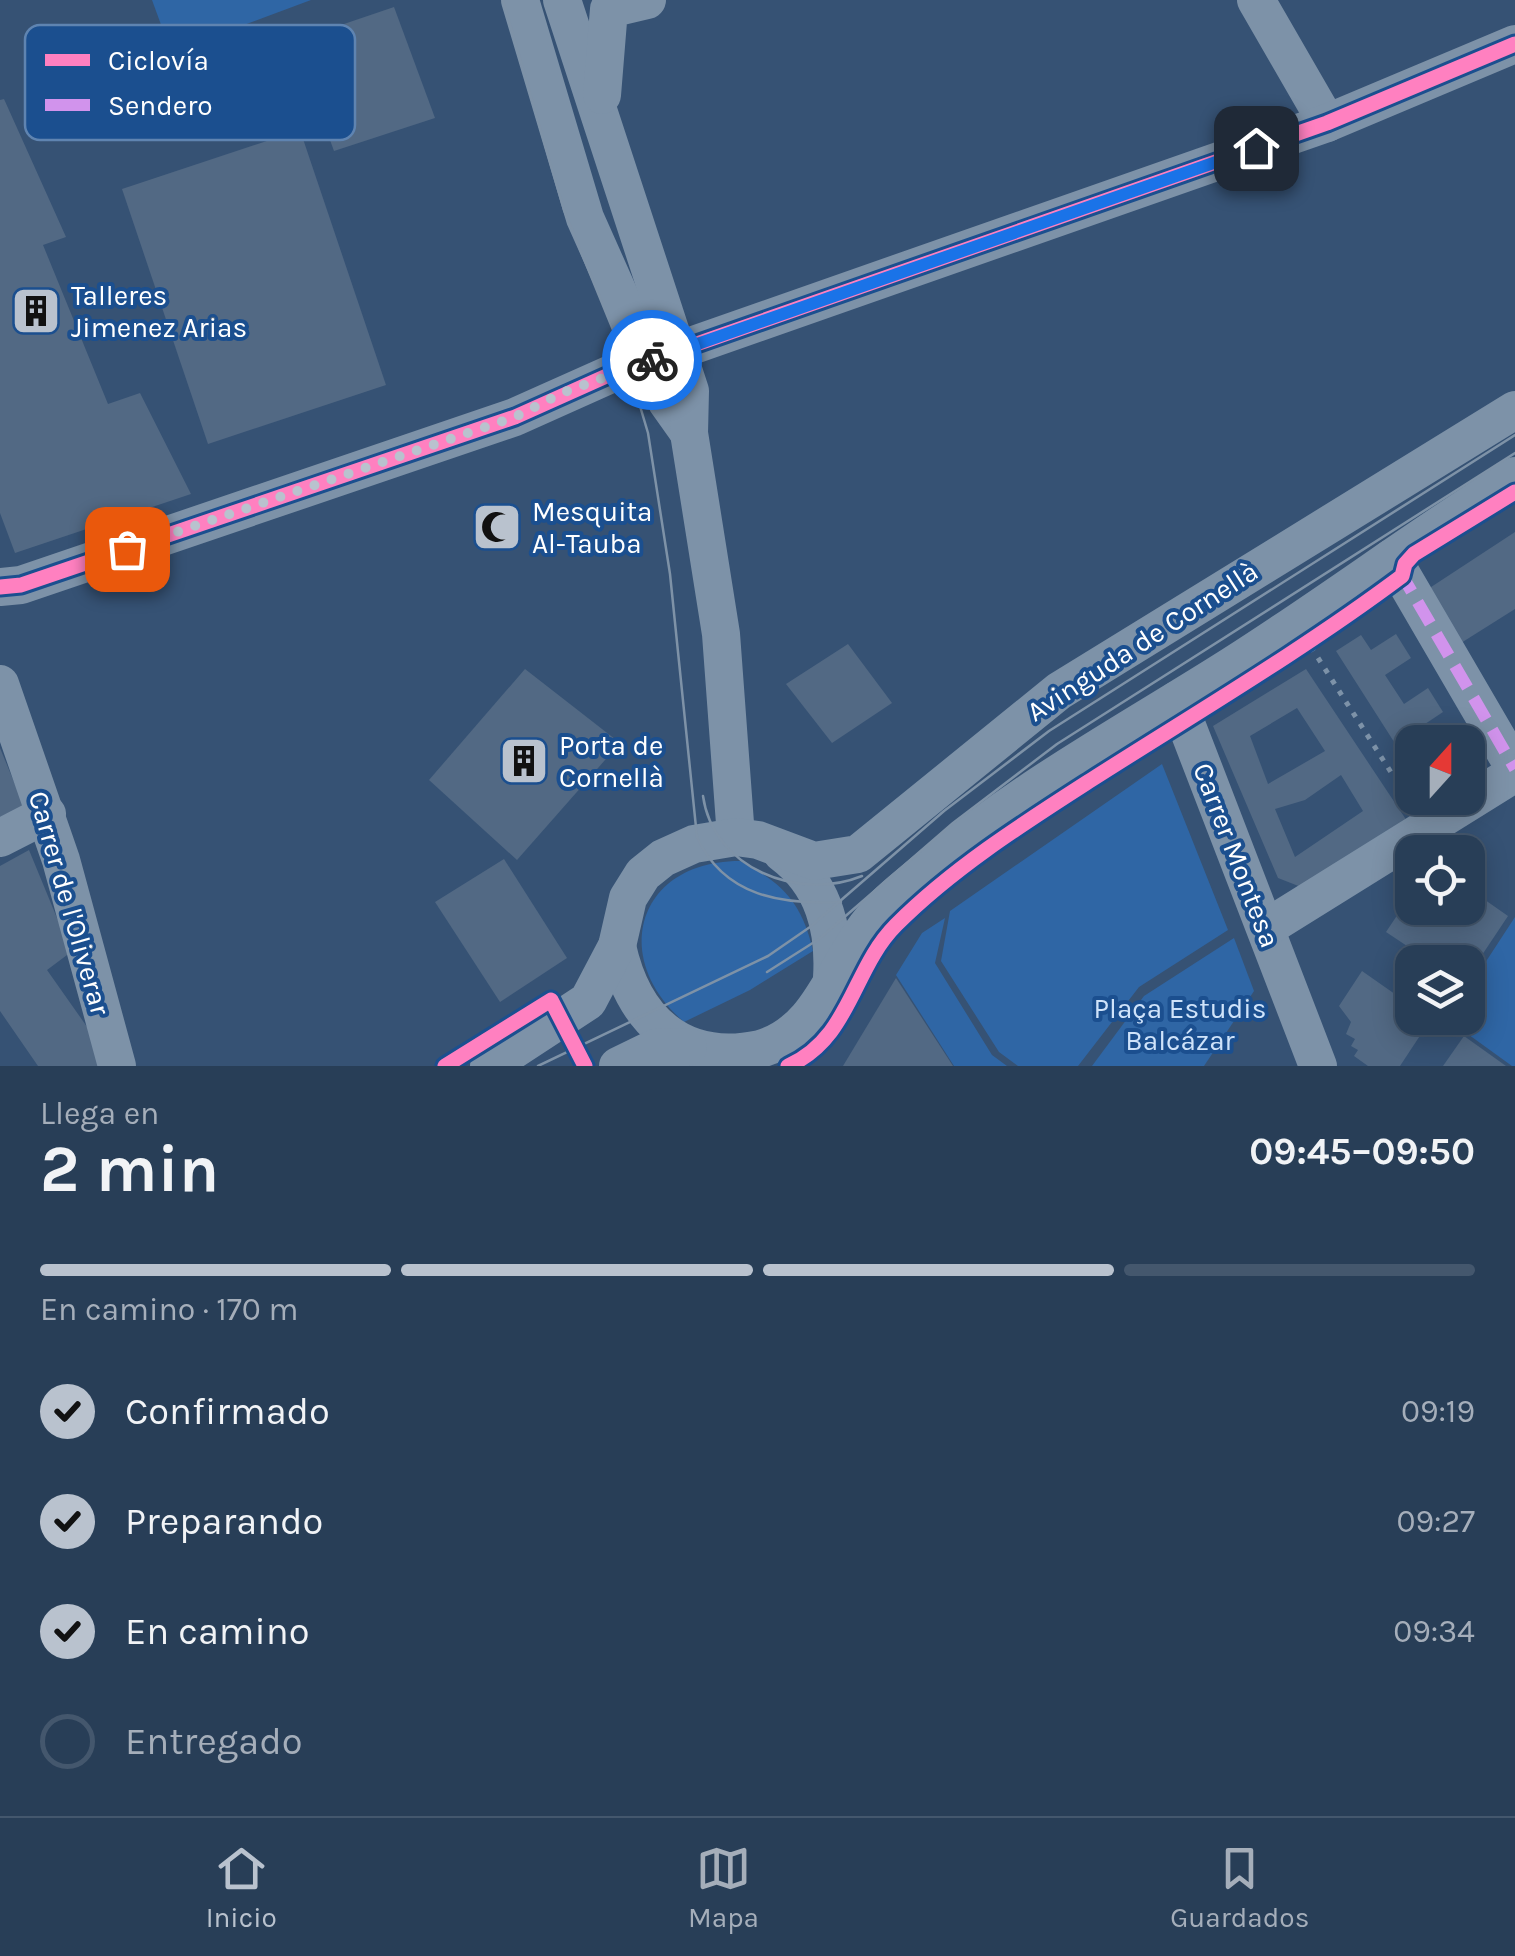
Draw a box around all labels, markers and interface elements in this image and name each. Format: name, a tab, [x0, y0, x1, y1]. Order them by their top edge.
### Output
legend	[25, 25, 355, 140]
text: Ciclovía	[108, 44, 209, 77]
text: Sendero	[108, 89, 213, 122]
pin	[1214, 106, 1299, 191]
icon: home	[1229, 121, 1284, 176]
place label: Talleres Jimenez Arias	[71, 279, 247, 344]
building icon: Talleres Jimenez Arias	[10, 285, 62, 337]
courier	[602, 310, 702, 410]
icon: bike	[625, 333, 680, 388]
place label: Mesquita Al-Tauba	[532, 495, 652, 560]
mosque icon: Mesquita Al-Tauba	[471, 501, 523, 553]
pin	[85, 507, 170, 592]
icon: bag	[100, 522, 155, 577]
street label: Avinguda de Cornellà	[1021, 554, 1264, 728]
north arrow	[1395, 725, 1485, 815]
map controls	[1395, 725, 1485, 1035]
place label: Porta de Cornellà	[559, 729, 664, 794]
building icon: Porta de Cornellà	[498, 735, 550, 787]
street label: Carrer Montesa	[1186, 758, 1287, 952]
street label: Carrer de l'Oliverar	[22, 787, 118, 1020]
button: locate	[1395, 835, 1485, 925]
button: layers	[1395, 945, 1485, 1035]
park label: Plaça Estudis Balcázar	[1094, 992, 1266, 1057]
text: Llega en	[40, 1095, 159, 1132]
text: 09:45–09:50	[1249, 1129, 1475, 1174]
text: 2 min	[40, 1131, 219, 1207]
text: En camino · 170 m	[40, 1291, 298, 1328]
icon: check	[40, 1384, 95, 1439]
text: Confirmado	[125, 1389, 330, 1434]
text: 09:19	[1401, 1393, 1475, 1430]
icon: check	[40, 1494, 95, 1549]
text: Preparando	[125, 1499, 323, 1544]
text: 09:27	[1397, 1503, 1475, 1540]
icon: check	[40, 1604, 95, 1659]
text: En camino	[125, 1609, 309, 1654]
text: 09:34	[1393, 1613, 1475, 1650]
text: Entregado	[125, 1719, 302, 1764]
tab: Inicio	[206, 1841, 277, 1934]
tab: Mapa	[688, 1841, 759, 1934]
tab: Guardados	[1170, 1841, 1309, 1934]

